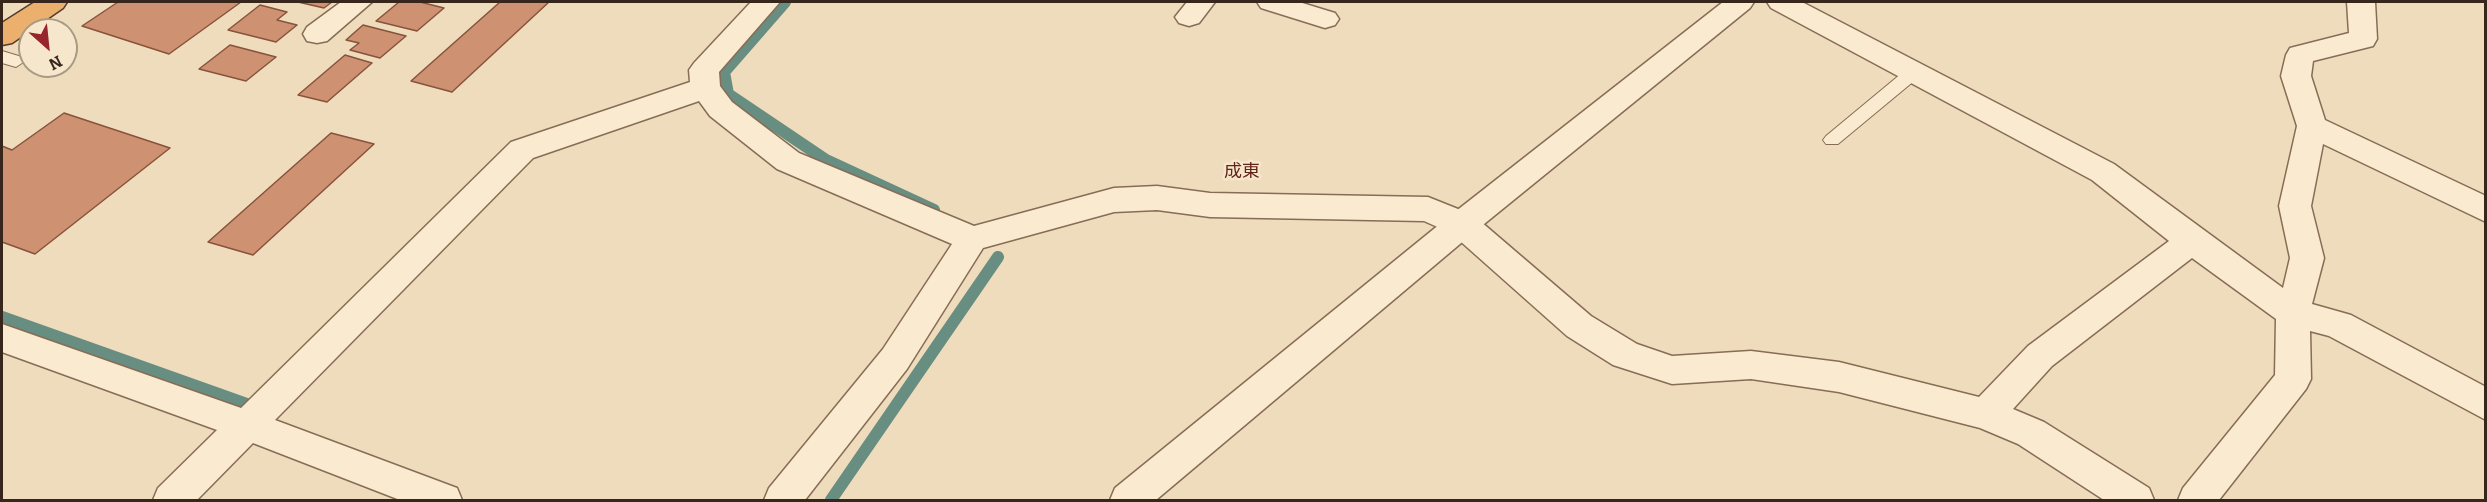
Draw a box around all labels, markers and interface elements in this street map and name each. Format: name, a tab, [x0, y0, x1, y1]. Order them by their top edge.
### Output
north arrow	[18, 18, 78, 78]
text: N	[46, 51, 65, 74]
district label: 成東	[1224, 161, 1260, 183]

